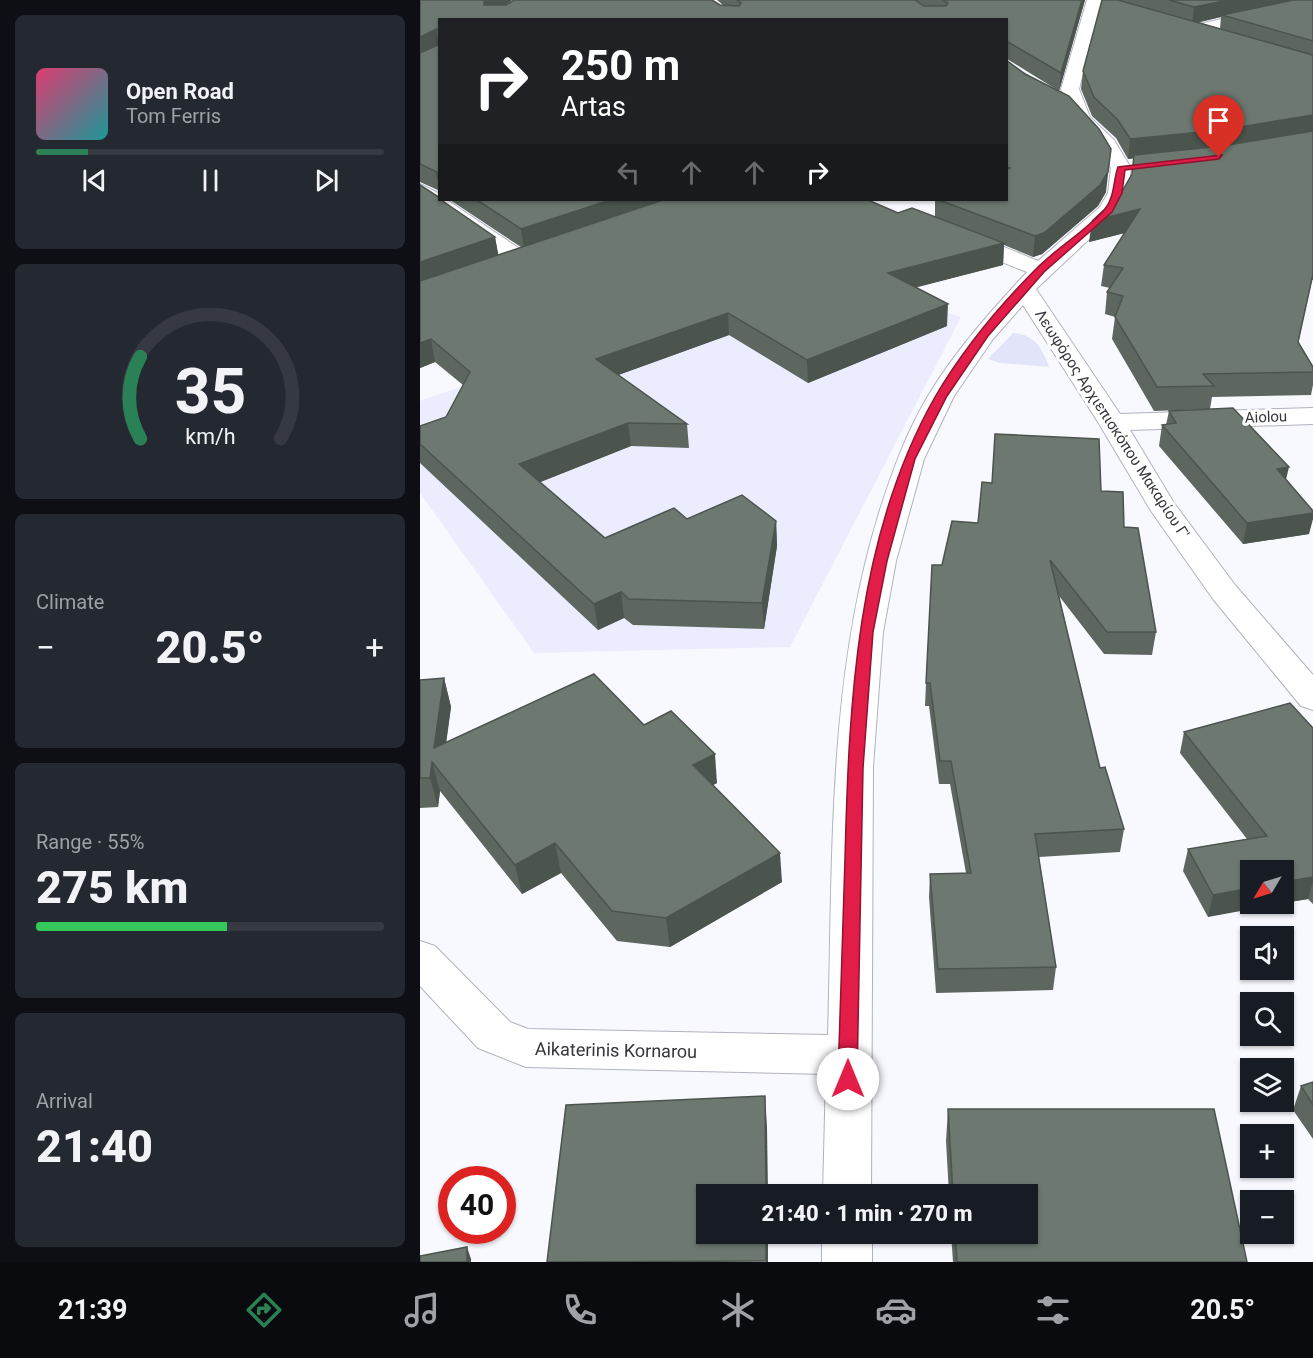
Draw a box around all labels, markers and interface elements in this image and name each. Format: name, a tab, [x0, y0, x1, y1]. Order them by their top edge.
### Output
text: 250 m	[561, 41, 680, 90]
icon: right	[462, 42, 540, 120]
text: Open Road	[126, 79, 234, 104]
text: Artas	[561, 91, 626, 123]
pin	[1193, 95, 1244, 157]
text: Tom Ferris	[126, 104, 221, 128]
icon: arrive	[1202, 104, 1235, 137]
icon: left	[612, 156, 645, 189]
icon: ahead	[675, 156, 708, 189]
icon: ahead	[738, 156, 771, 189]
icon: right	[801, 156, 834, 189]
icon: previous	[78, 164, 111, 197]
icon: pause	[194, 164, 227, 197]
icon: next	[310, 164, 343, 197]
street label: Λεωφόρος Αρχιεπισκόπου Μακαρίου Γ'	[1031, 306, 1193, 542]
text: 35	[174, 355, 246, 428]
street label: Aiolou	[1244, 407, 1288, 427]
text: km/h	[185, 424, 235, 449]
text: Climate	[36, 590, 104, 614]
text: 20.5°	[156, 621, 265, 674]
text: −	[36, 628, 55, 667]
text: +	[365, 628, 384, 667]
text: Range · 55%	[36, 830, 144, 854]
north arrow	[1240, 860, 1294, 914]
map controls	[1240, 860, 1294, 1244]
text: 275 km	[36, 861, 188, 914]
button: sound	[1240, 926, 1294, 980]
button: search	[1240, 992, 1294, 1046]
street label: Aikaterinis Kornarou	[535, 1038, 697, 1062]
position arrow	[816, 1047, 880, 1111]
button: layers	[1240, 1058, 1294, 1112]
text: Arrival	[36, 1089, 93, 1113]
text: 21:40	[36, 1120, 153, 1173]
button: +	[1240, 1124, 1294, 1178]
speed limit sign: 40	[438, 1166, 516, 1244]
button: −	[1240, 1190, 1294, 1244]
text: 21:40 · 1 min · 270 m	[762, 1201, 972, 1226]
icon: directions	[243, 1289, 285, 1331]
icon: music	[401, 1289, 443, 1331]
icon: phone	[559, 1289, 601, 1331]
icon: climate	[717, 1289, 759, 1331]
icon: car	[875, 1289, 917, 1331]
icon: filters	[1032, 1289, 1074, 1331]
text: 21:39	[58, 1294, 127, 1326]
text: 20.5°	[1190, 1294, 1255, 1326]

